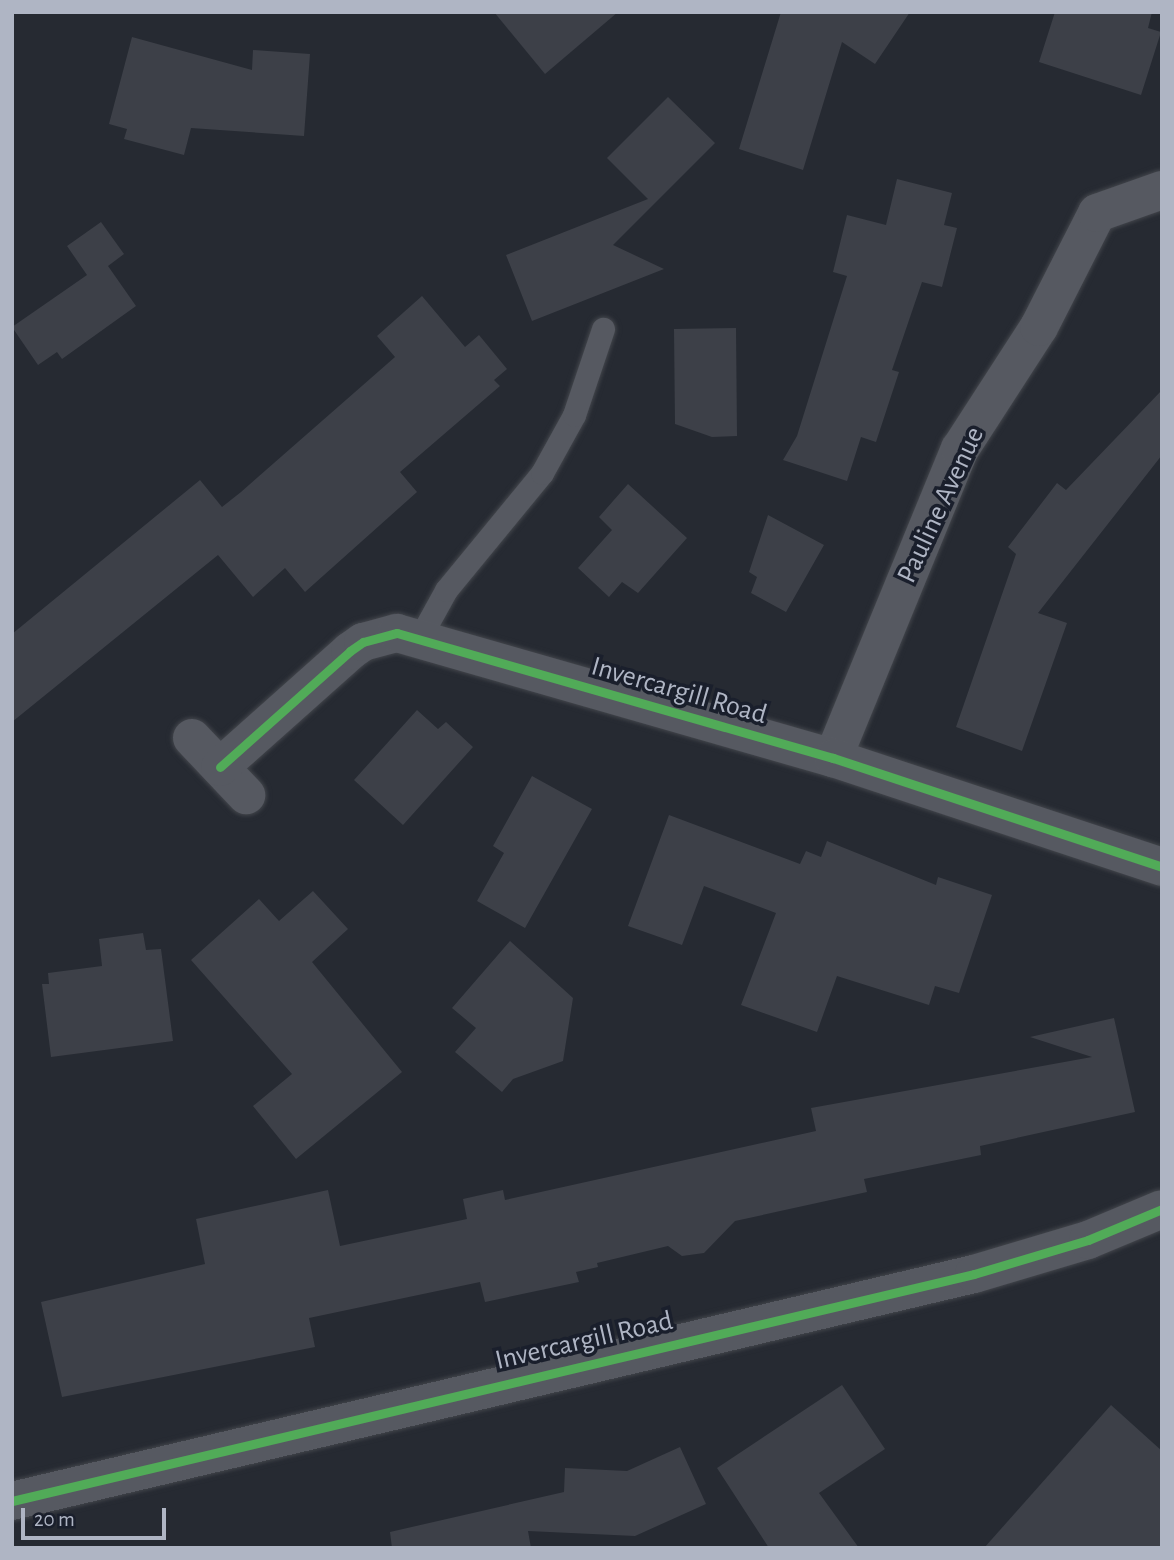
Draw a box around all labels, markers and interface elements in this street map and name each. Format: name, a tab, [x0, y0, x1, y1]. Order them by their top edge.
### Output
street label: Pauline Avenue	[890, 422, 992, 588]
street label: Invercargill Road	[587, 650, 771, 732]
street label: Invercargill Road	[492, 1304, 676, 1378]
scale bar	[24, 1494, 170, 1538]
text: 20 m	[34, 1509, 75, 1530]

